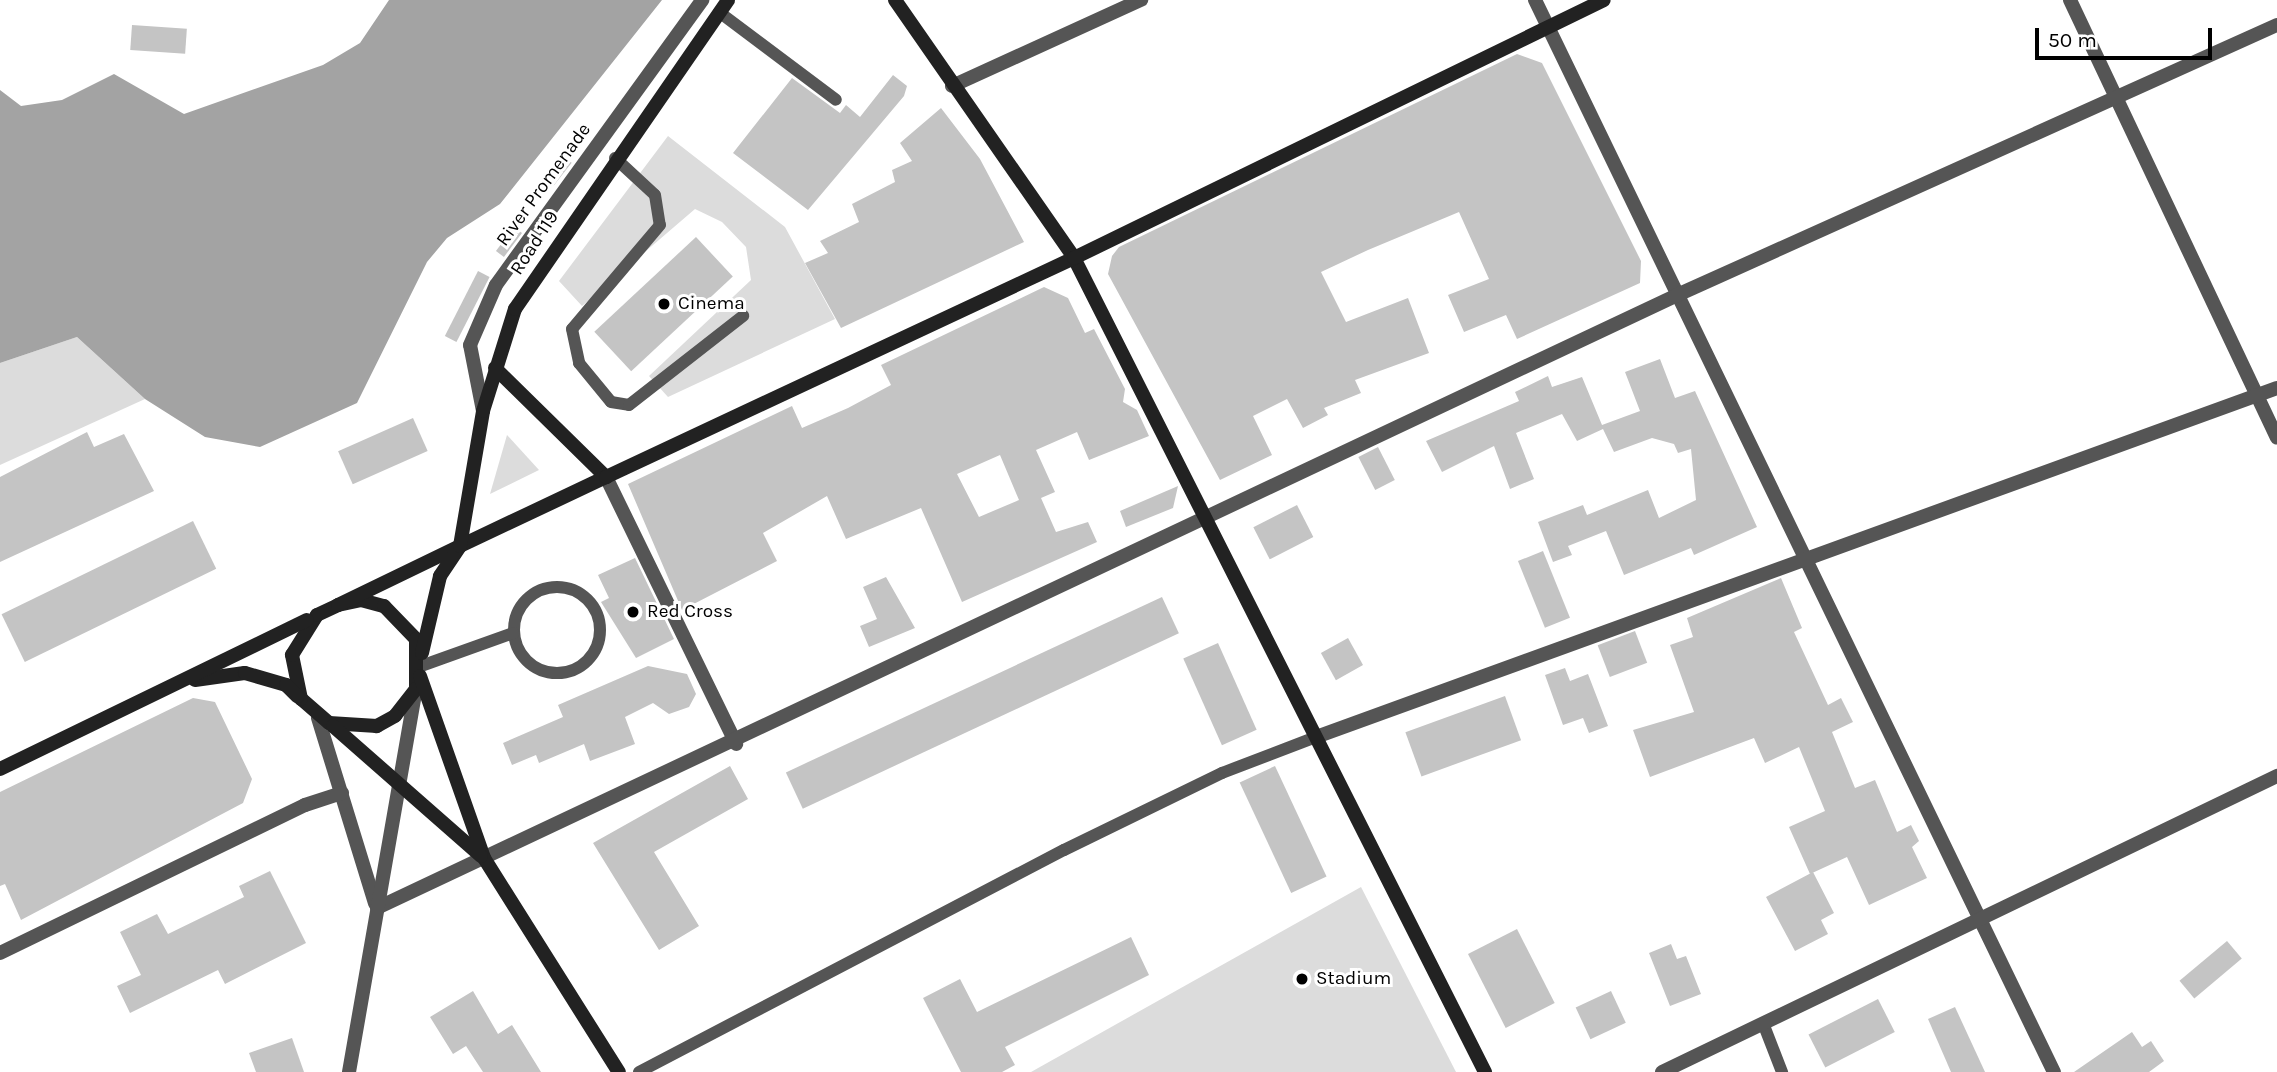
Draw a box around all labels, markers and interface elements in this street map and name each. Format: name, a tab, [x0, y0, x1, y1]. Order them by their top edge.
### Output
scale bar	[2039, 14, 2216, 58]
text: 50 m	[2048, 28, 2097, 52]
street label: River Promenade	[492, 119, 596, 251]
street label: Road 119	[506, 207, 564, 279]
place label: Cinema	[678, 293, 745, 315]
marker: Cinema	[656, 296, 672, 312]
place label: Red Cross	[647, 601, 733, 623]
marker: Red Cross	[625, 604, 641, 620]
place label: Stadium	[1316, 968, 1391, 990]
marker: Stadium	[1294, 971, 1310, 987]

